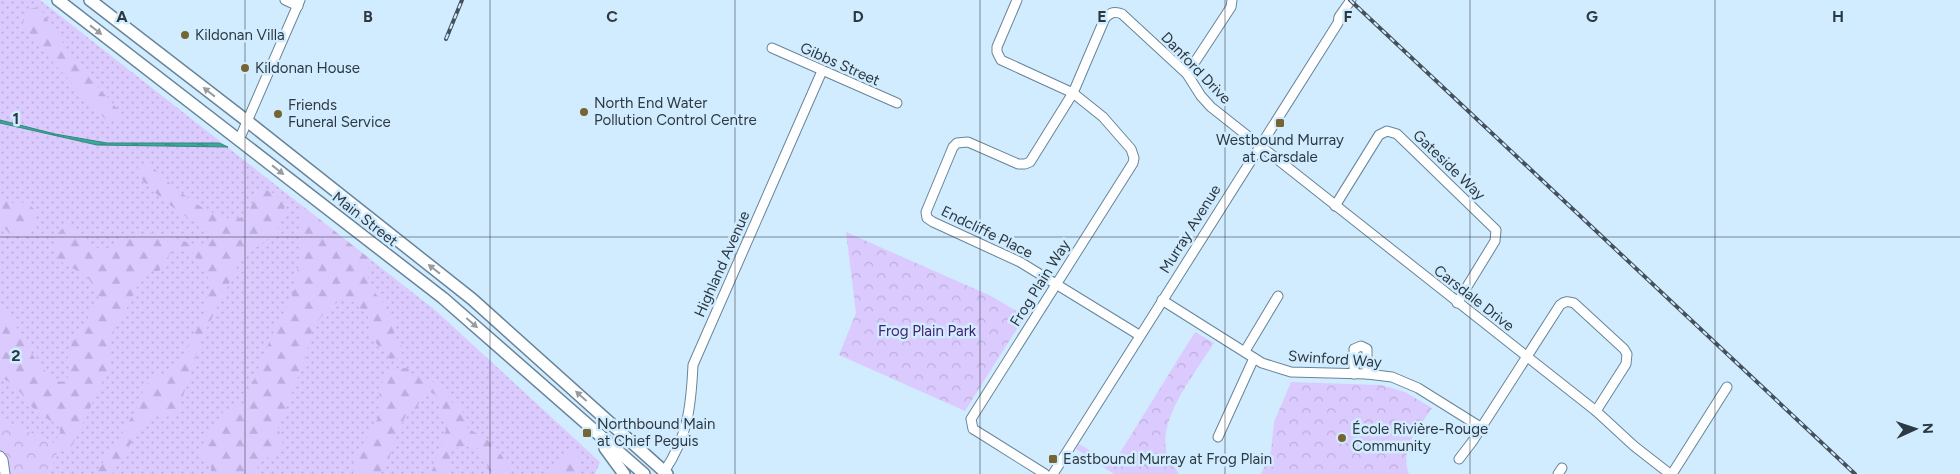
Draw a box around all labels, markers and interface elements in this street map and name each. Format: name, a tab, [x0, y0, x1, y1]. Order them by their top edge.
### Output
text: A	[116, 7, 128, 26]
text: B	[363, 7, 373, 26]
text: C	[606, 7, 618, 26]
text: D	[852, 7, 864, 26]
text: E	[1097, 7, 1107, 26]
text: F	[1344, 7, 1353, 26]
text: G	[1586, 7, 1598, 26]
text: H	[1832, 7, 1844, 26]
one-way arrow	[89, 25, 103, 35]
place label: Kildonan Villa	[195, 26, 285, 44]
street label: Danford Drive	[1157, 28, 1235, 108]
marker: Kildonan Villa	[179, 29, 191, 41]
street label: Gibbs Street	[797, 38, 883, 90]
place label: Kildonan House	[255, 59, 360, 77]
marker: Kildonan House	[239, 62, 251, 74]
one-way arrow	[203, 86, 216, 97]
place label: North End Water Pollution Control Centre	[594, 94, 757, 129]
place label: Friends Funeral Service	[288, 96, 391, 131]
marker: North End Water Pollution Control Centre	[578, 106, 590, 118]
marker: Friends Funeral Service	[272, 108, 284, 120]
text: 1	[13, 109, 19, 128]
marker: Westbound Murray at Carsdale	[1274, 117, 1286, 129]
street label: Gateside Way	[1409, 126, 1489, 204]
place label: Westbound Murray at Carsdale	[1216, 131, 1344, 166]
one-way arrow	[271, 165, 284, 176]
street label: Murray Avenue	[1156, 181, 1224, 277]
street label: Main Street	[329, 188, 401, 250]
street label: Endcliffe Place	[938, 202, 1036, 262]
street label: Highland Avenue	[690, 208, 754, 320]
street label: Frog Plain Way	[1006, 236, 1074, 330]
street label: Carsdale Drive	[1430, 261, 1518, 335]
one-way arrow	[428, 264, 441, 275]
one-way arrow	[466, 318, 479, 329]
park label: Frog Plain Park	[878, 322, 977, 340]
text: 2	[11, 346, 21, 365]
street label: Swinford Way	[1288, 347, 1383, 371]
one-way arrow	[574, 391, 587, 402]
north arrow	[1890, 404, 1940, 454]
place label: Northbound Main at Chief Peguis	[597, 415, 715, 450]
place label: École Rivière-Rouge Community	[1352, 420, 1488, 455]
text: N	[1919, 422, 1936, 434]
marker: Northbound Main at Chief Peguis	[581, 427, 593, 439]
marker: École Rivière-Rouge Community	[1336, 432, 1348, 444]
place label: Eastbound Murray at Frog Plain	[1063, 450, 1272, 468]
marker: Eastbound Murray at Frog Plain	[1047, 453, 1059, 465]

